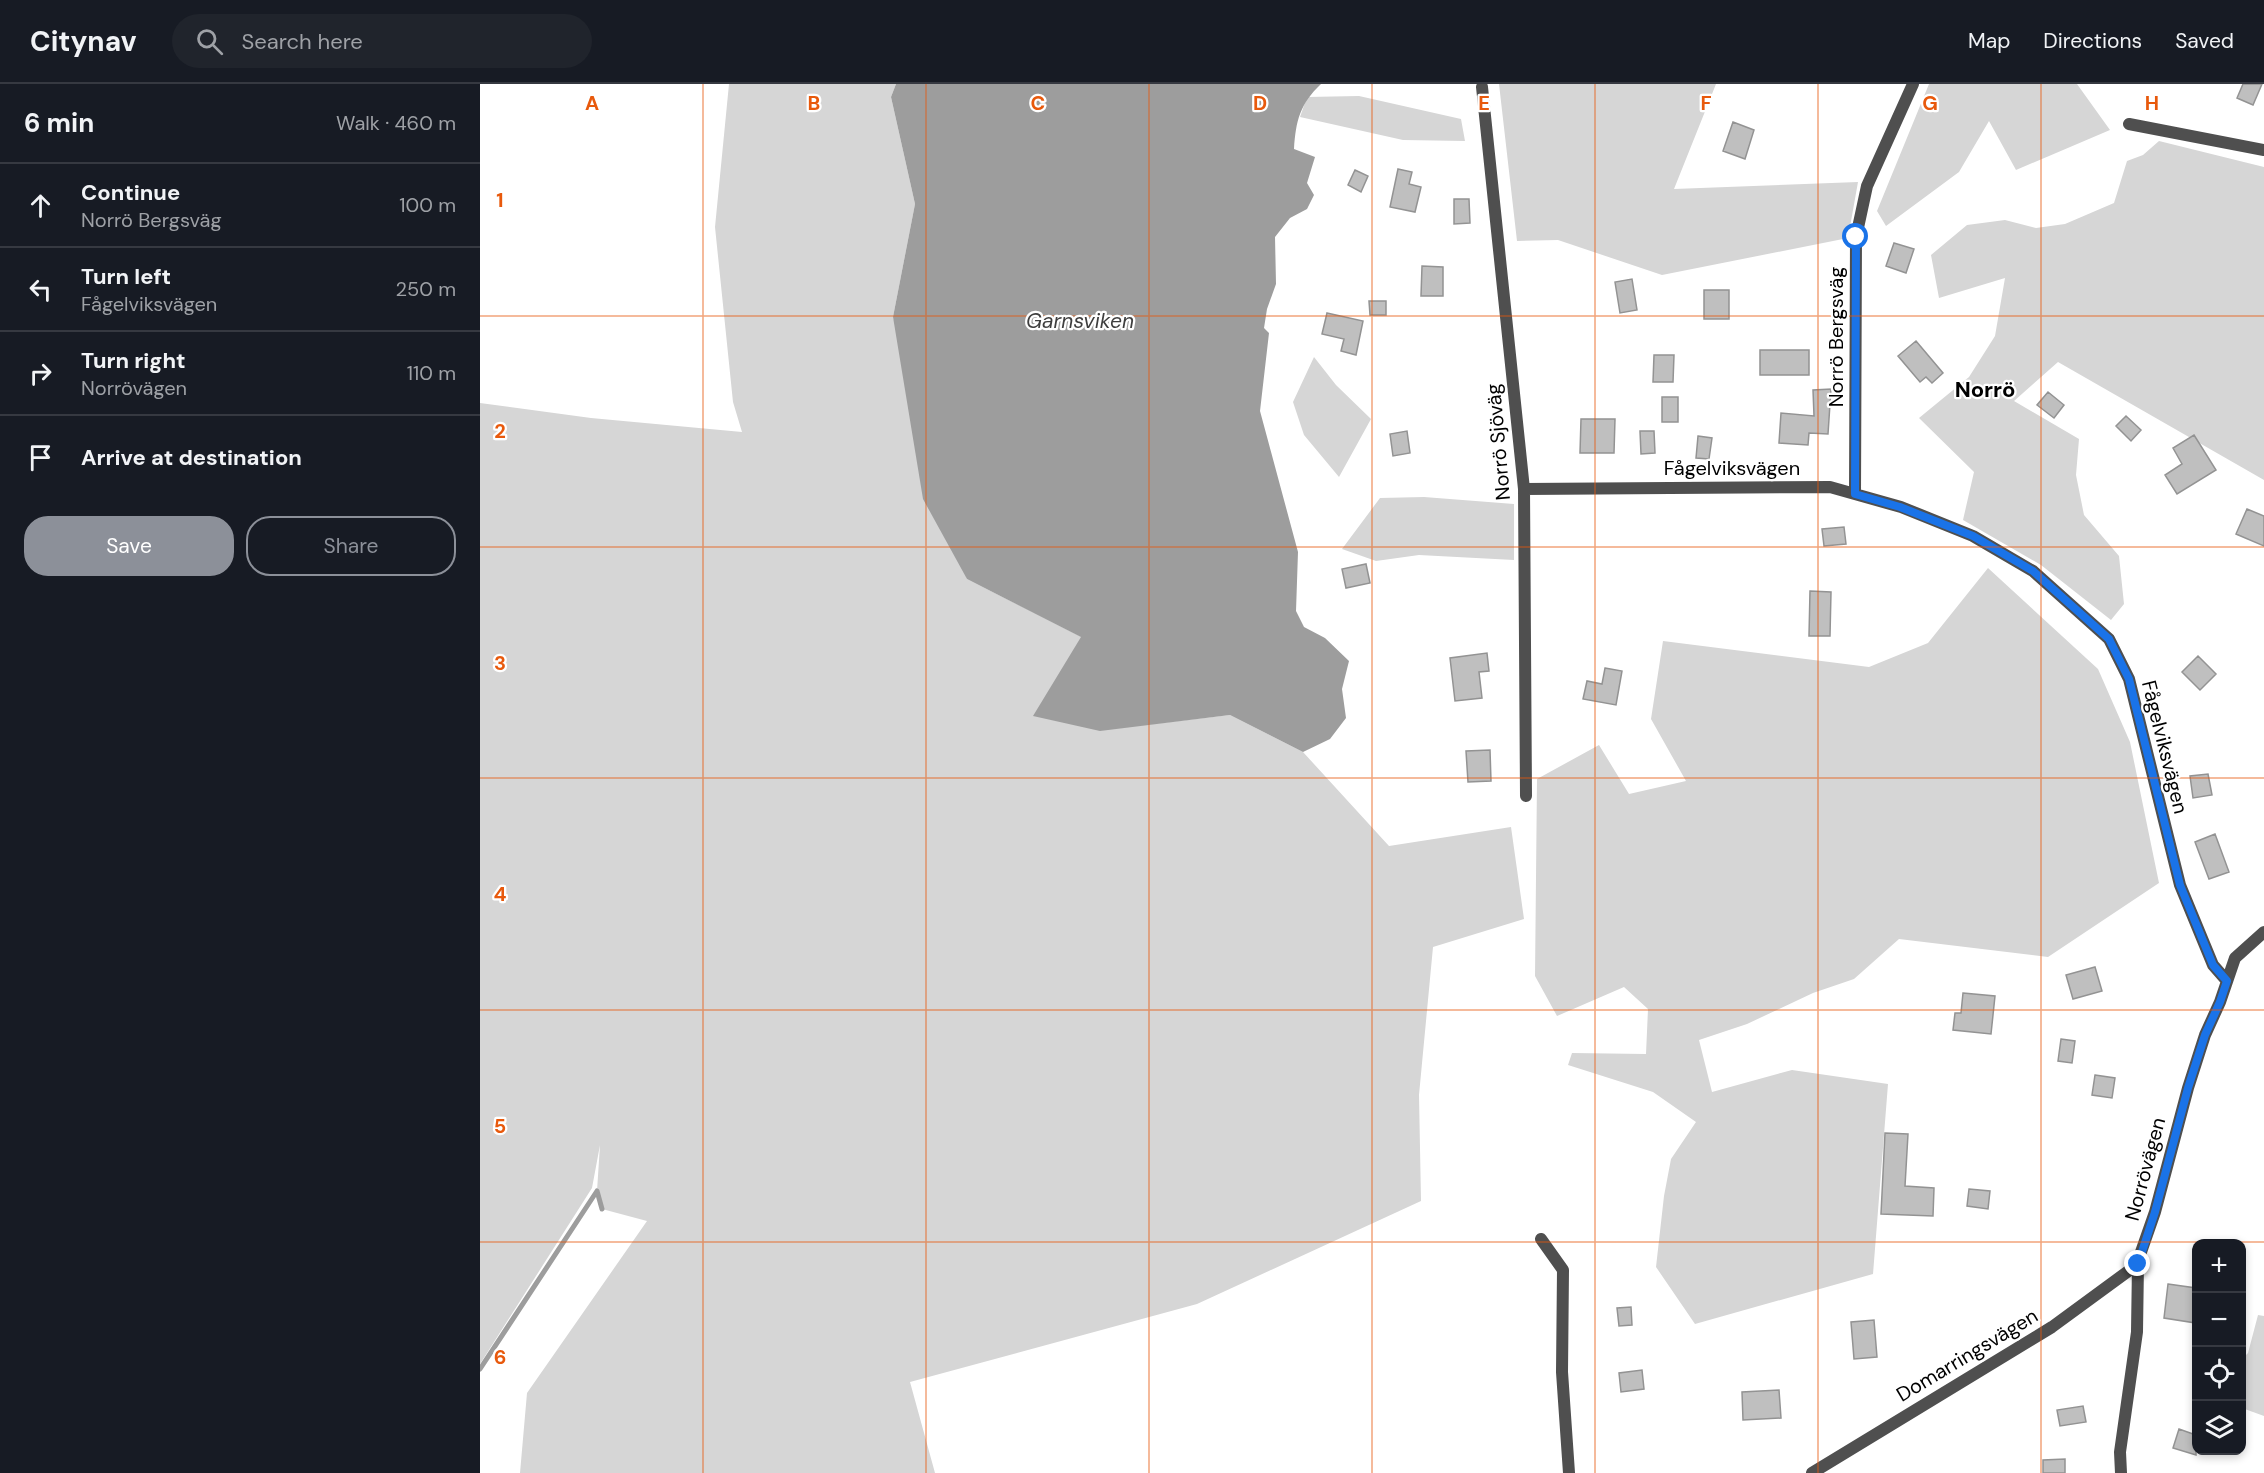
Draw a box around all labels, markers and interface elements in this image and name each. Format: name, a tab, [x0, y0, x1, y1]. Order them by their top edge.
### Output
search box	[172, 14, 592, 68]
text: Citynav	[30, 23, 136, 60]
icon: search	[193, 25, 226, 58]
text: Search here	[241, 27, 363, 56]
text: Map	[1968, 27, 2010, 55]
text: Directions	[2043, 27, 2142, 55]
text: Saved	[2175, 27, 2234, 55]
text: A	[585, 90, 599, 116]
text: B	[808, 90, 820, 116]
text: C	[1031, 90, 1045, 116]
text: D	[1253, 90, 1267, 116]
text: E	[1478, 90, 1490, 116]
text: F	[1700, 90, 1712, 116]
text: G	[1922, 90, 1938, 116]
text: H	[2145, 90, 2159, 116]
text: 6 min	[24, 106, 94, 140]
text: Walk · 460 m	[336, 110, 456, 136]
text: Continue	[81, 178, 180, 207]
text: 1	[496, 187, 504, 213]
icon: ahead	[24, 189, 57, 222]
text: 100 m	[399, 192, 456, 218]
text: Norrö Bergsväg	[81, 207, 222, 233]
route start	[1842, 223, 1868, 249]
text: Turn left	[81, 262, 171, 291]
street label: Norrö Bergsväg	[1823, 267, 1849, 407]
icon: left	[24, 273, 57, 306]
text: 250 m	[395, 276, 456, 302]
text: Fågelviksvägen	[81, 291, 217, 317]
water label: Garnsviken	[1026, 307, 1134, 335]
text: Turn right	[81, 346, 186, 375]
icon: right	[24, 357, 57, 390]
text: 110 m	[407, 360, 456, 386]
text: Norrövägen	[81, 375, 187, 401]
district label: Norrö	[1955, 375, 2015, 404]
street label: Norrö Sjöväg	[1480, 382, 1516, 502]
text: 2	[494, 418, 506, 444]
icon: arrive	[24, 441, 57, 474]
text: Arrive at destination	[81, 443, 302, 472]
street label: Fågelviksvägen	[1664, 455, 1800, 481]
button: Save	[24, 516, 234, 576]
button: Share	[246, 516, 456, 576]
text: 3	[494, 650, 506, 676]
street label: Fågelviksvägen	[2136, 678, 2194, 816]
text: 4	[494, 881, 507, 907]
text: 5	[494, 1113, 506, 1139]
street label: Norrövägen	[2119, 1114, 2171, 1224]
map controls	[2192, 1239, 2246, 1455]
button: +	[2192, 1239, 2246, 1293]
route end	[2124, 1250, 2150, 1276]
button: −	[2192, 1293, 2246, 1347]
street label: Domarringsvägen	[1891, 1303, 2043, 1407]
text: 6	[494, 1344, 506, 1370]
button: locate	[2192, 1347, 2246, 1401]
button: layers	[2192, 1401, 2246, 1455]

